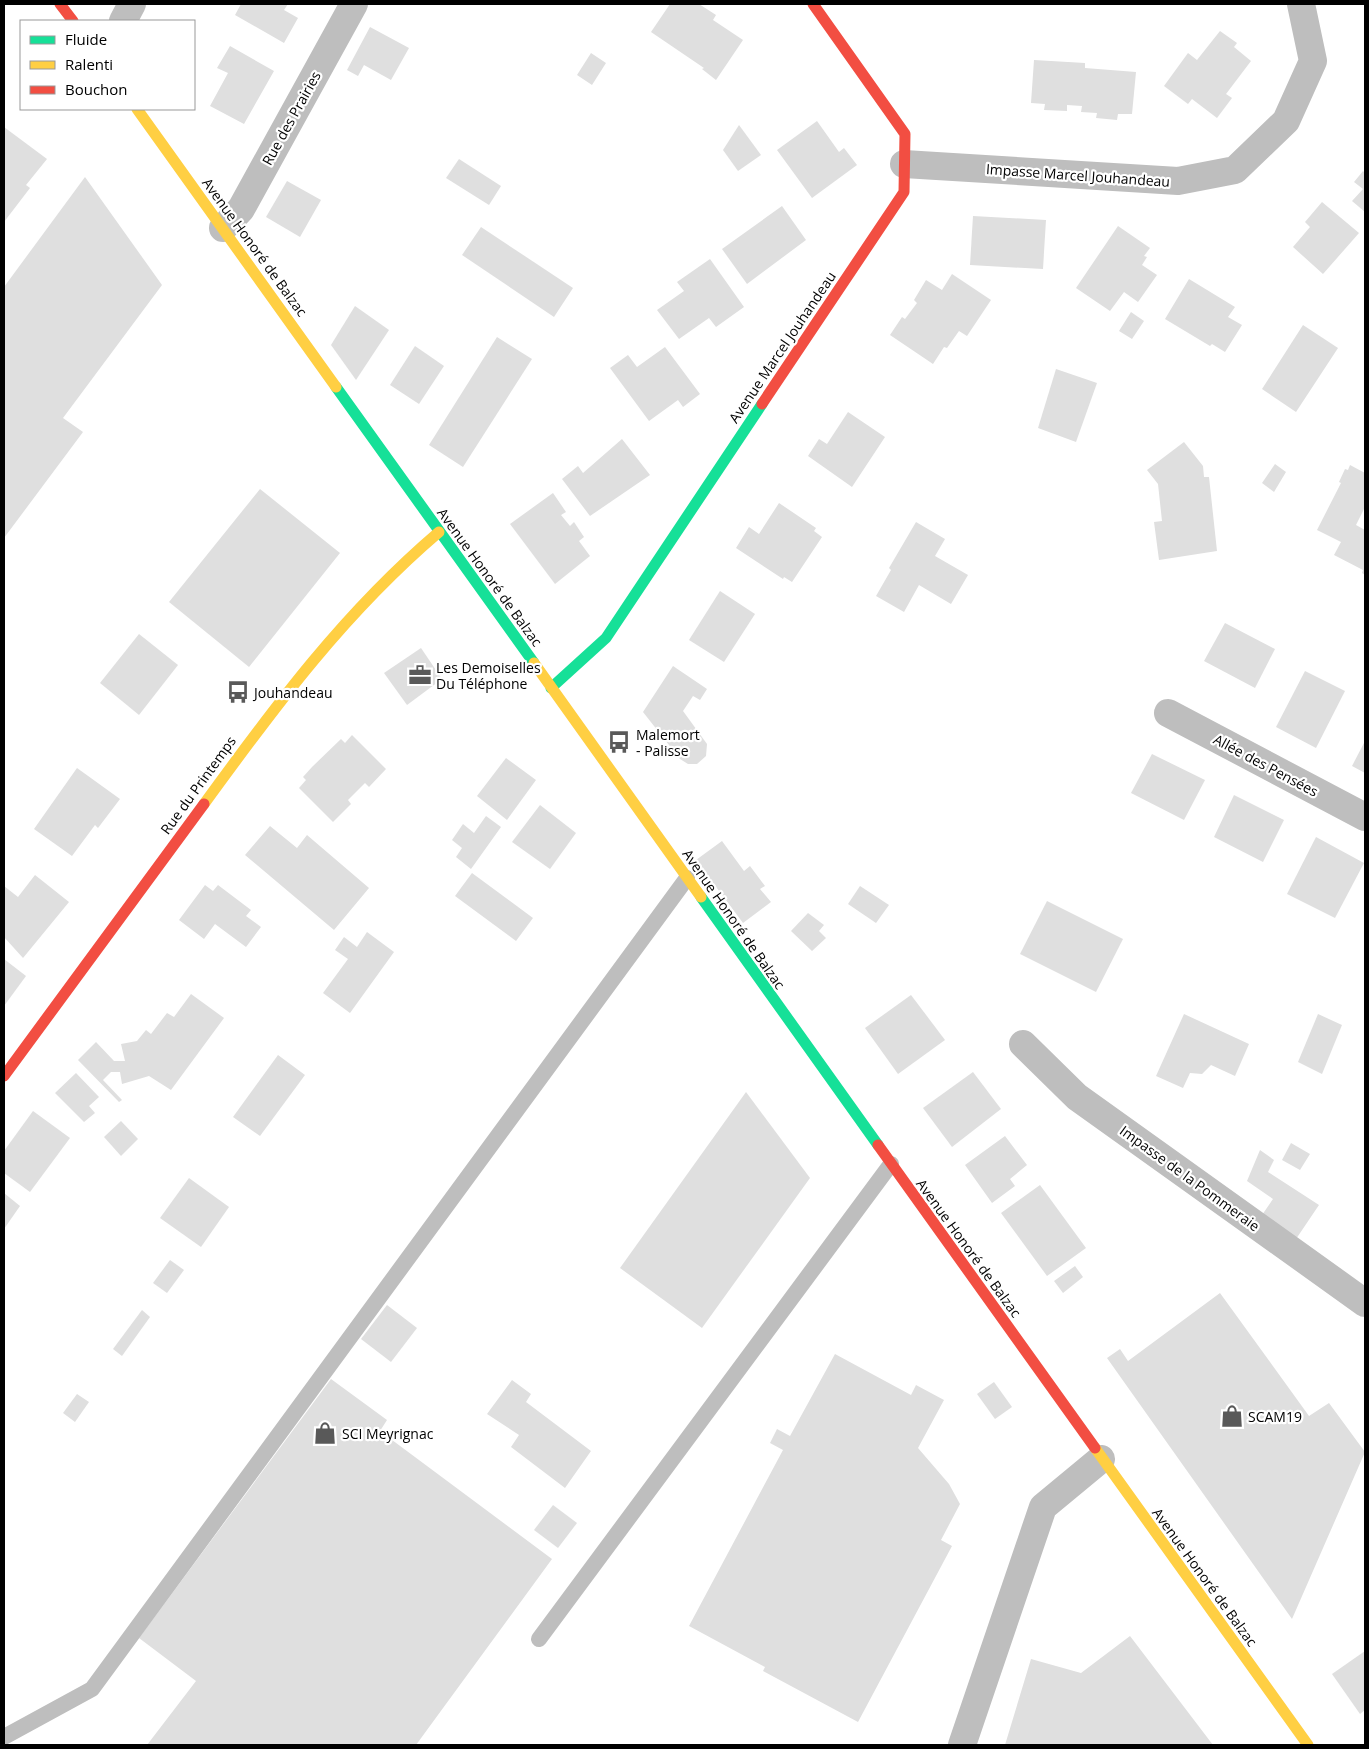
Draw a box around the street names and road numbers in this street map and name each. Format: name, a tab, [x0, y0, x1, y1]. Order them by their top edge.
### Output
street label: Rue des Prairies	[257, 67, 325, 168]
street label: Impasse Marcel Jouhandeau	[985, 159, 1171, 191]
street label: Avenue Honoré de Balzac	[198, 174, 312, 320]
street label: Avenue Marcel Jouhandeau	[724, 268, 840, 426]
street label: Avenue Honoré de Balzac	[433, 504, 547, 650]
street label: Allée des Pensées	[1210, 729, 1322, 801]
street label: Rue du Printemps	[156, 732, 240, 838]
street label: Avenue Honoré de Balzac	[678, 845, 790, 993]
street label: Impasse de la Pommeraie	[1116, 1121, 1264, 1235]
street label: Avenue Honoré de Balzac	[912, 1175, 1026, 1321]
street label: Avenue Honoré de Balzac	[1148, 1504, 1262, 1650]

